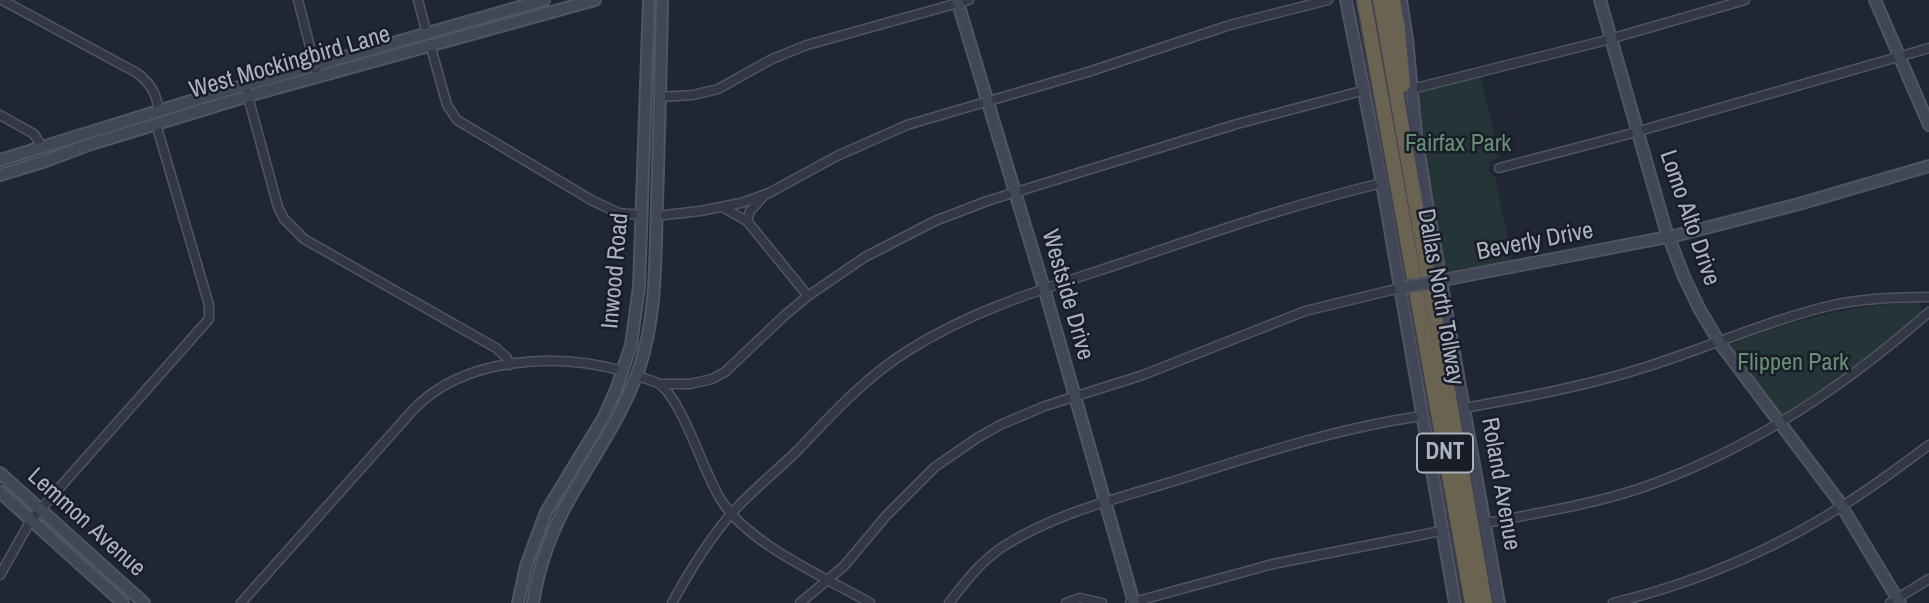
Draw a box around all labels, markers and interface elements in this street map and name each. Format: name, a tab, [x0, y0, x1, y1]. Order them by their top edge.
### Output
street label: West Mockingbird Lane	[186, 21, 394, 105]
park label: Fairfax Park	[1405, 131, 1511, 159]
street label: Lomo Alto Drive	[1652, 147, 1726, 289]
street label: Dallas North Tollway	[1410, 207, 1470, 387]
street label: Inwood Road	[597, 212, 635, 330]
street label: Beverly Drive	[1474, 217, 1596, 267]
street label: Westside Drive	[1035, 227, 1099, 363]
park label: Flippen Park	[1737, 350, 1849, 378]
street label: Roland Avenue	[1474, 415, 1526, 553]
road number: DNT	[1417, 433, 1473, 472]
street label: Lemmon Avenue	[21, 463, 151, 583]

